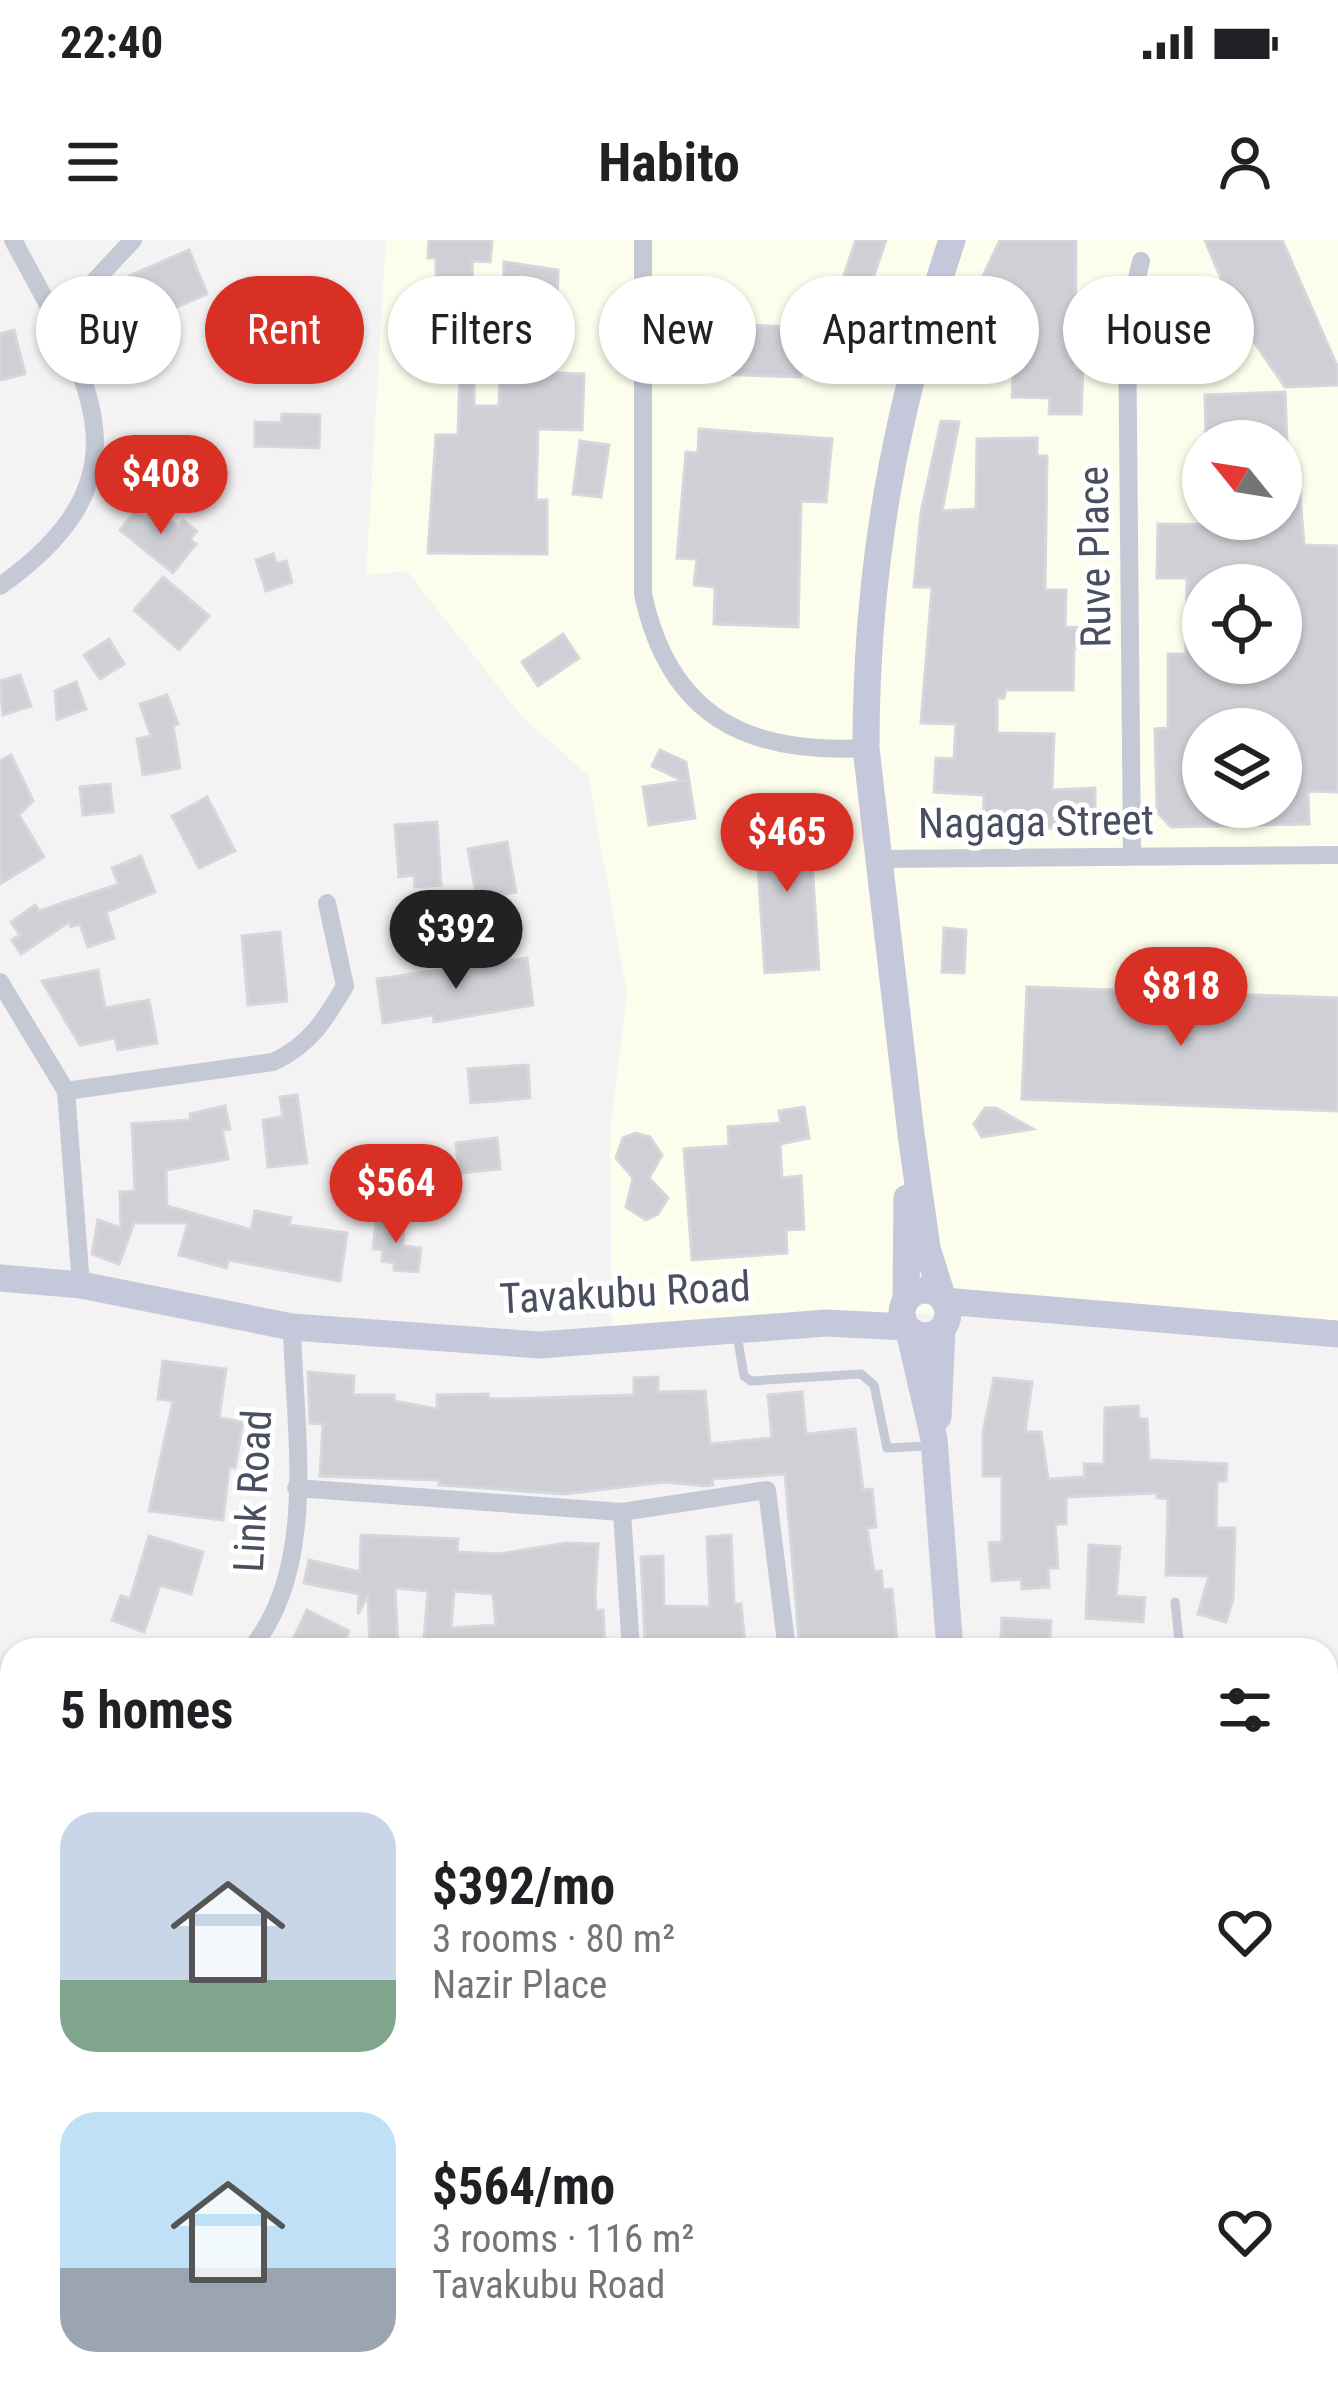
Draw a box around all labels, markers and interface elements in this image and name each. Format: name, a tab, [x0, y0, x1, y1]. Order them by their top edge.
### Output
text: 22:40	[60, 16, 163, 69]
icon: menu	[60, 129, 126, 195]
icon: person	[1212, 129, 1278, 195]
text: Habito	[598, 131, 740, 194]
chip: Buy	[36, 276, 181, 384]
chip: Rent	[205, 276, 364, 384]
chip: Filters	[388, 276, 575, 384]
chip: New	[599, 276, 756, 384]
chip: Apartment	[780, 276, 1039, 384]
chip: House	[1063, 276, 1254, 384]
north arrow	[1182, 420, 1302, 540]
map controls	[1182, 420, 1302, 828]
pin: $408	[90, 435, 232, 537]
text: $408	[122, 451, 200, 497]
street label: Ruve Place	[1068, 466, 1121, 648]
button: locate	[1182, 564, 1302, 684]
button: layers	[1182, 708, 1302, 828]
pin: $465	[716, 793, 858, 895]
street label: Nagaga Street	[918, 795, 1154, 848]
text: $465	[748, 809, 826, 855]
pin: $392	[385, 890, 527, 992]
text: $392	[417, 906, 495, 952]
pin: $818	[1110, 947, 1252, 1049]
text: $818	[1142, 963, 1220, 1009]
pin: $564	[325, 1144, 467, 1246]
text: $564	[357, 1160, 435, 1206]
street label: Tavakubu Road	[498, 1261, 752, 1324]
street label: Link Road	[224, 1408, 281, 1574]
icon: filters	[1212, 1677, 1278, 1743]
text: 5 homes	[60, 1681, 233, 1740]
text: $392/mo	[432, 1857, 615, 1916]
icon: home	[156, 1860, 300, 2004]
icon: heart	[1212, 1899, 1278, 1965]
text: 3 rooms · 80 m²	[432, 1916, 675, 1962]
text: Nazir Place	[432, 1962, 607, 2008]
text: $564/mo	[432, 2157, 615, 2216]
icon: home	[156, 2160, 300, 2304]
icon: heart	[1212, 2199, 1278, 2265]
text: 3 rooms · 116 m²	[432, 2216, 694, 2262]
text: Tavakubu Road	[432, 2262, 665, 2308]

